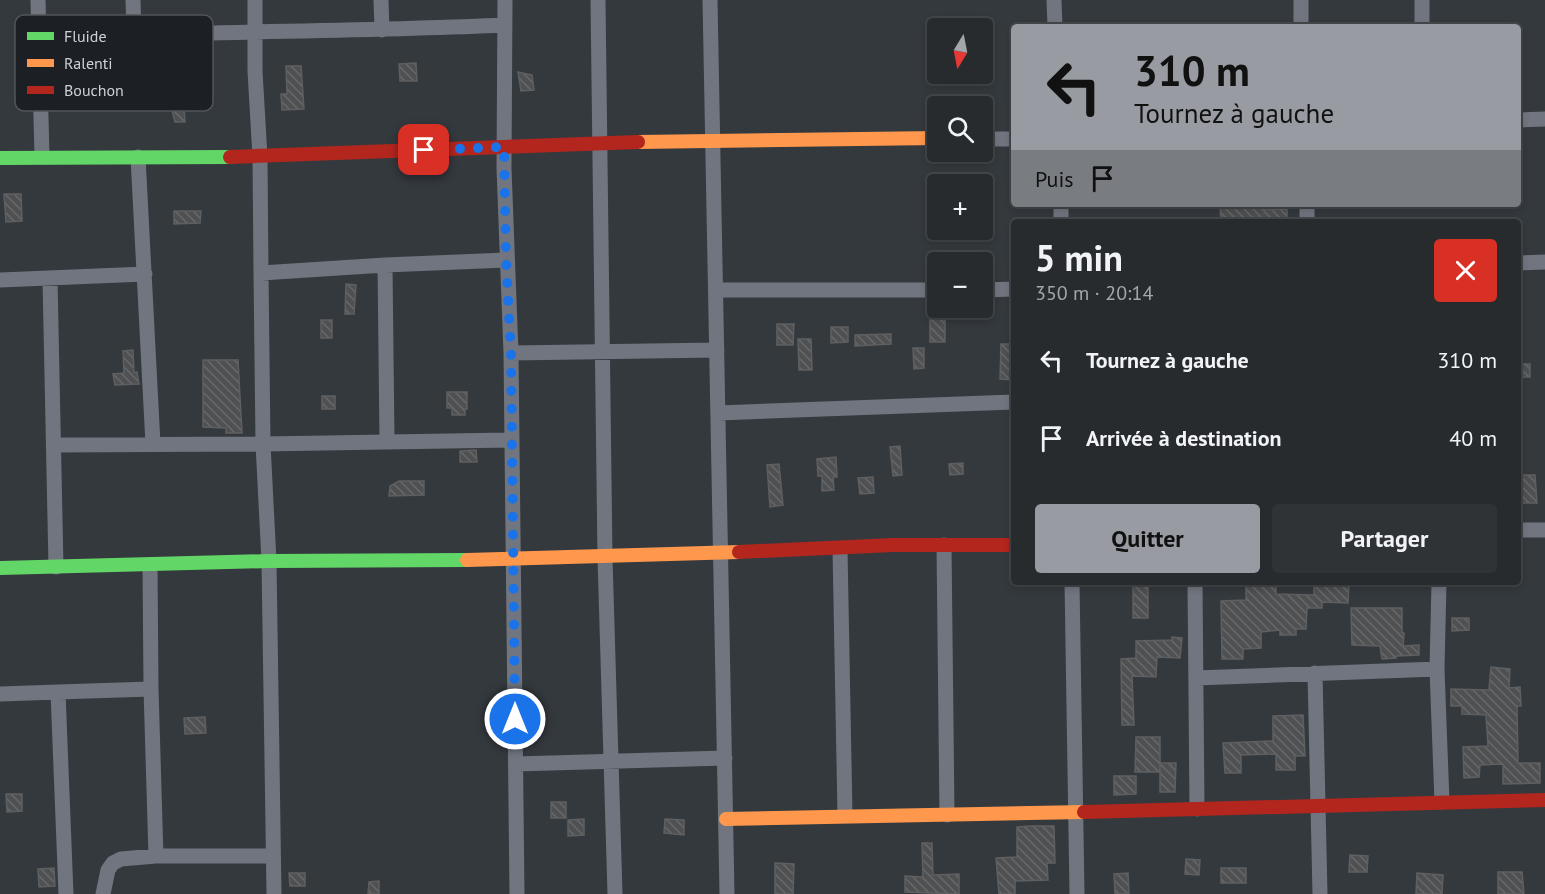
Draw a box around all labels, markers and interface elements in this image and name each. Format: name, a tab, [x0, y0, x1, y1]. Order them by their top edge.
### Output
legend	[15, 15, 213, 111]
north arrow	[927, 18, 993, 84]
map controls	[927, 18, 993, 318]
text: Fluide	[64, 26, 107, 46]
text: 310 m	[1134, 43, 1250, 98]
icon: left	[1035, 48, 1113, 126]
text: Ralenti	[64, 53, 113, 73]
text: Bouchon	[64, 80, 124, 100]
button: search	[927, 96, 993, 162]
text: Tournez à gauche	[1134, 96, 1334, 130]
pin	[398, 124, 449, 175]
icon: arrive	[407, 133, 440, 166]
icon: arrive	[1086, 162, 1119, 195]
text: Puis	[1035, 165, 1074, 193]
button: +	[927, 174, 993, 240]
text: 5 min	[1035, 234, 1123, 281]
button: close	[1434, 239, 1497, 302]
button: −	[927, 252, 993, 318]
text: 350 m · 20:14	[1035, 280, 1153, 306]
icon: left	[1035, 344, 1068, 377]
text: Tournez à gauche	[1086, 346, 1249, 374]
text: 310 m	[1437, 346, 1497, 374]
icon: arrive	[1035, 422, 1068, 455]
text: Arrivée à destination	[1086, 424, 1282, 452]
text: 40 m	[1449, 424, 1497, 452]
button: Quitter	[1035, 504, 1260, 573]
button: Partager	[1272, 504, 1497, 573]
position arrow	[483, 687, 547, 751]

